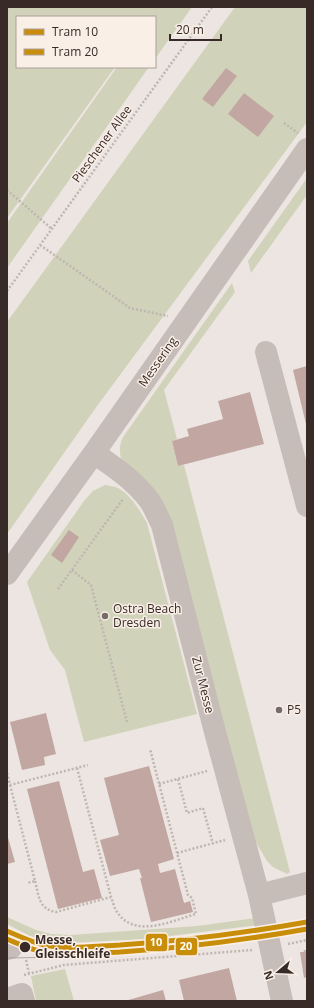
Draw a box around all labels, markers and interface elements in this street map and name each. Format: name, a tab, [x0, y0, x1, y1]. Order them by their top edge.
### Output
legend	[16, 16, 156, 68]
scale bar	[170, 16, 221, 42]
text: 20 m	[176, 21, 204, 38]
text: Tram 10	[52, 23, 98, 40]
text: Tram 20	[52, 43, 98, 60]
street label: Pieschener Allee	[68, 101, 136, 186]
street label: Messering	[134, 333, 181, 390]
place label: Ostra Beach Dresden	[113, 600, 181, 631]
marker: Ostra Beach Dresden	[100, 611, 110, 621]
street label: Zur Messe	[188, 655, 219, 715]
place label: P5	[287, 701, 301, 718]
marker: P5	[274, 705, 284, 715]
place label: Messe, Gleisschleife	[35, 931, 110, 962]
line badge: 10	[145, 933, 168, 952]
text: 10	[150, 934, 162, 949]
line badge: 20	[175, 937, 198, 956]
text: 20	[180, 938, 192, 953]
marker: Messe, Gleisschleife	[18, 940, 32, 954]
north arrow	[258, 952, 298, 992]
text: N	[260, 969, 277, 982]

